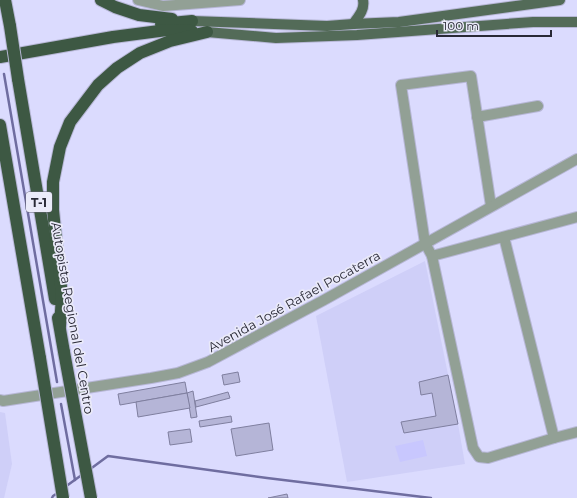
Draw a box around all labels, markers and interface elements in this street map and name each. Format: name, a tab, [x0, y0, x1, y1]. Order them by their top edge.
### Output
scale bar	[437, 12, 551, 38]
text: 100 m	[443, 18, 479, 33]
road number: T-1	[26, 192, 52, 212]
street label: Autopista Regional del Centro	[48, 221, 98, 415]
street label: Avenida José Rafael Pocaterra	[205, 247, 383, 355]

